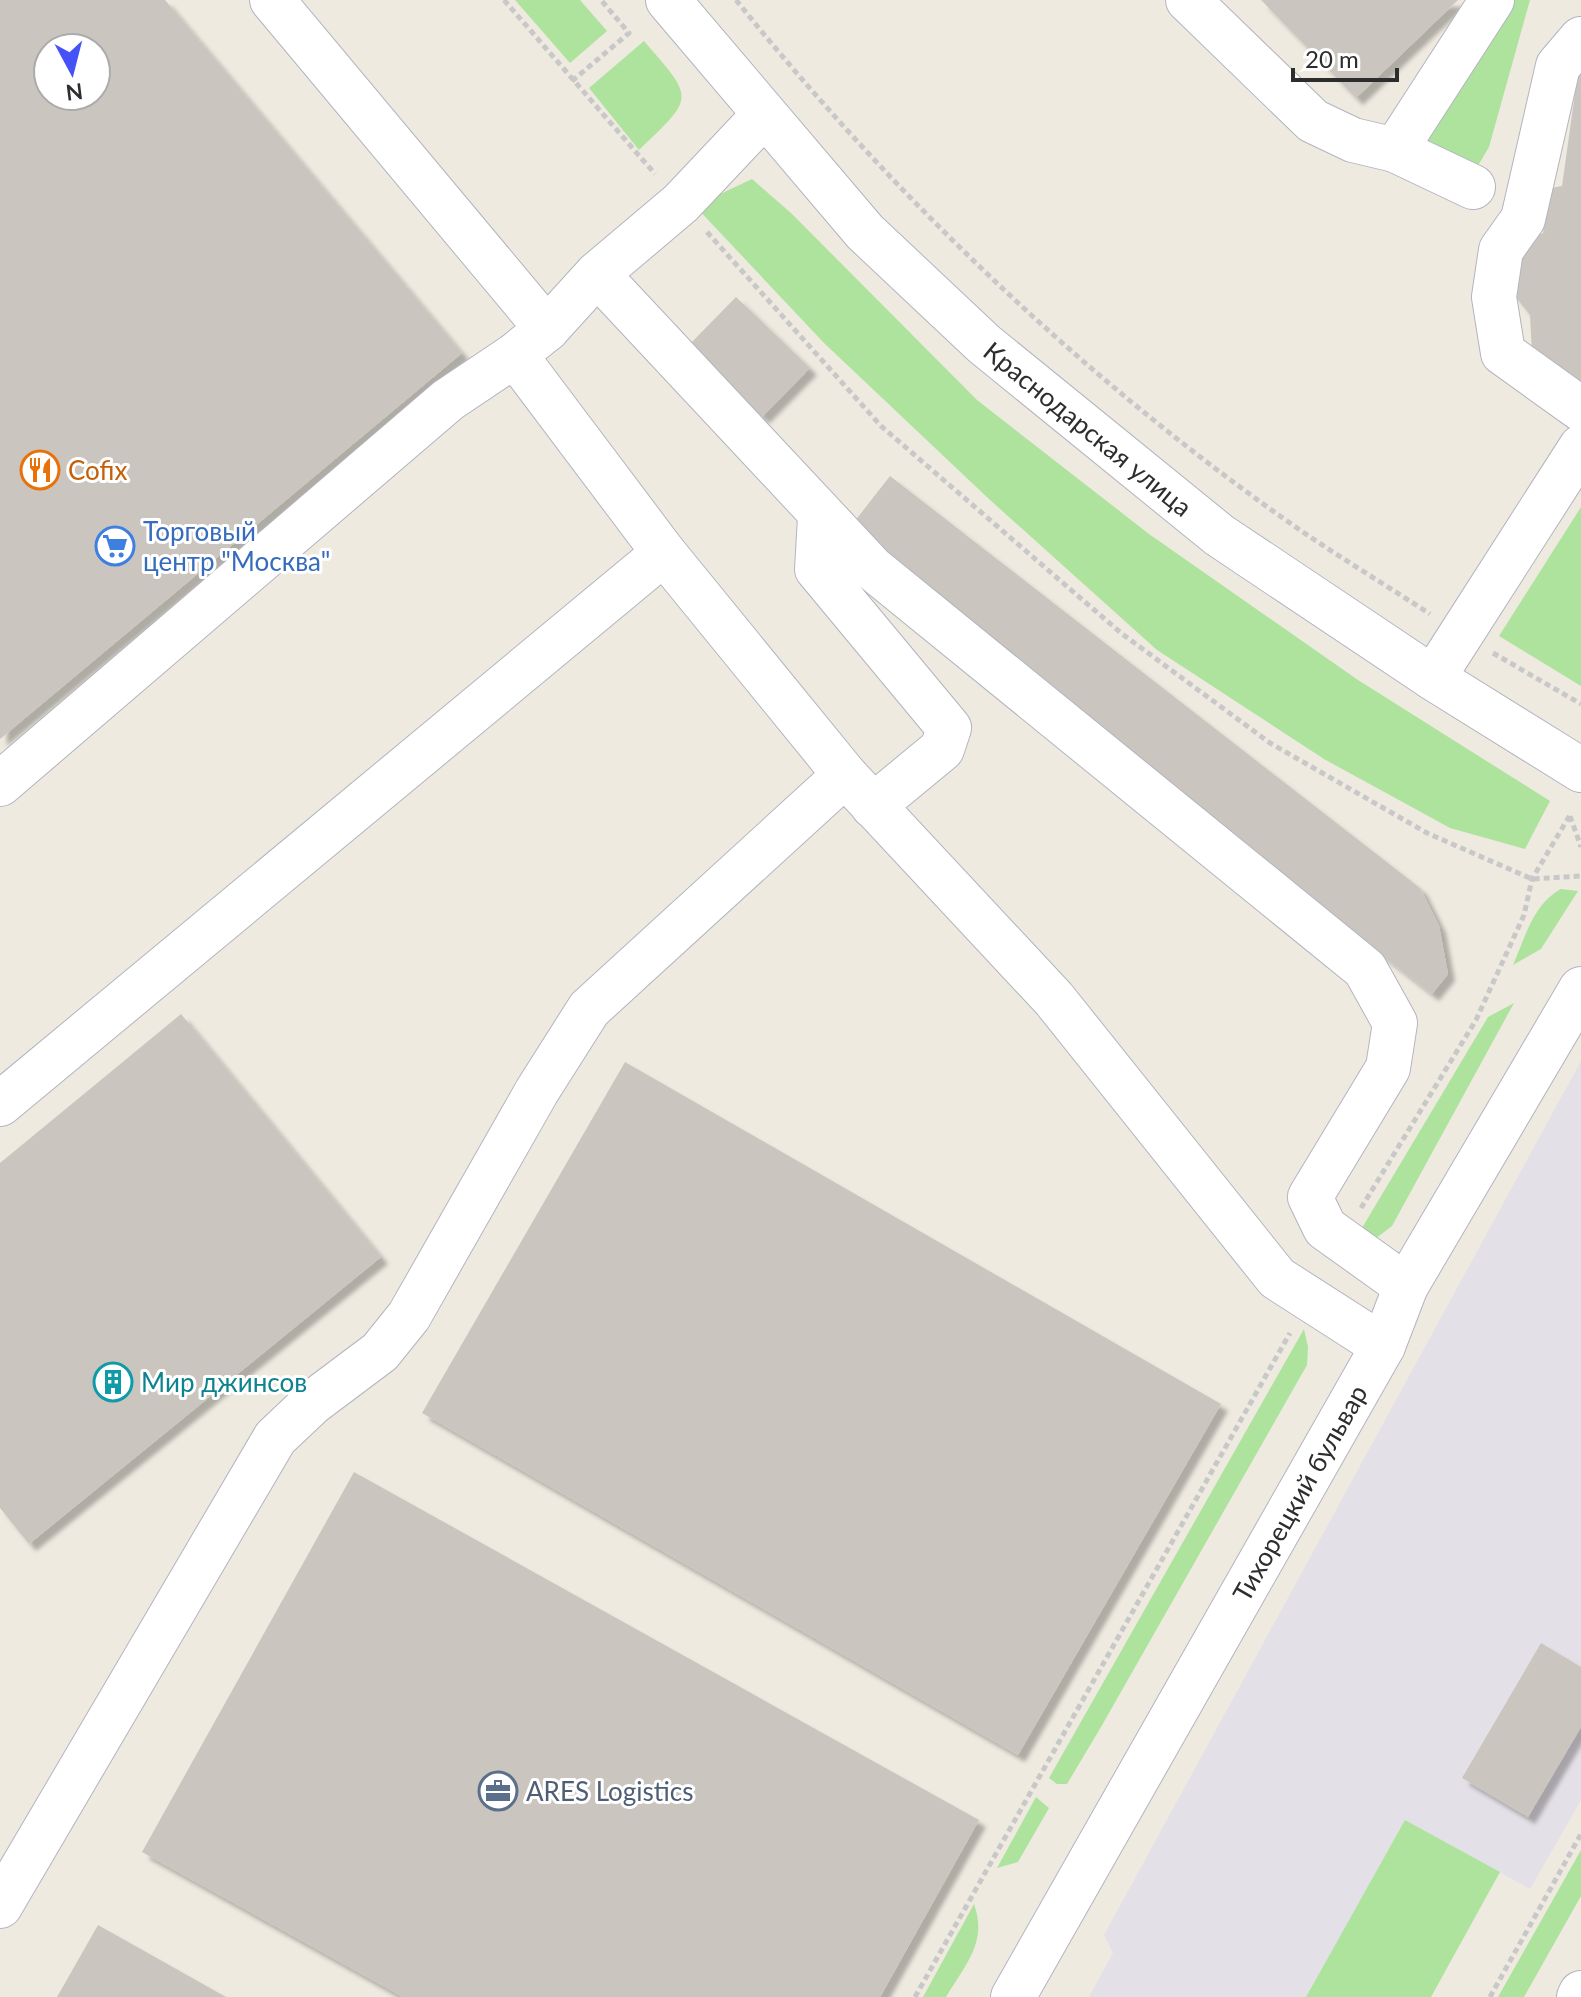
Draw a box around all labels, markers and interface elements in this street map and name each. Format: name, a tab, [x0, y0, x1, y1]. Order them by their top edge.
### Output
north arrow	[32, 32, 112, 112]
scale bar	[1293, 32, 1397, 82]
text: 20 m	[1305, 44, 1359, 73]
text: N	[64, 78, 85, 107]
street label: Краснодарская улица	[978, 335, 1199, 523]
restaurant icon: Cofix	[19, 449, 61, 491]
place label: Cofix	[68, 454, 127, 486]
place label: Торговый центр "Москва"	[143, 515, 330, 577]
supermarket icon: Торговый центр "Москва"	[94, 525, 136, 567]
building icon: Мир джинсов	[92, 1361, 134, 1403]
place label: Мир джинсов	[141, 1366, 307, 1398]
street label: Тихорецкий бульвар	[1225, 1379, 1374, 1607]
office icon: ARES Logistics	[477, 1770, 519, 1812]
place label: ARES Logistics	[526, 1775, 693, 1807]

